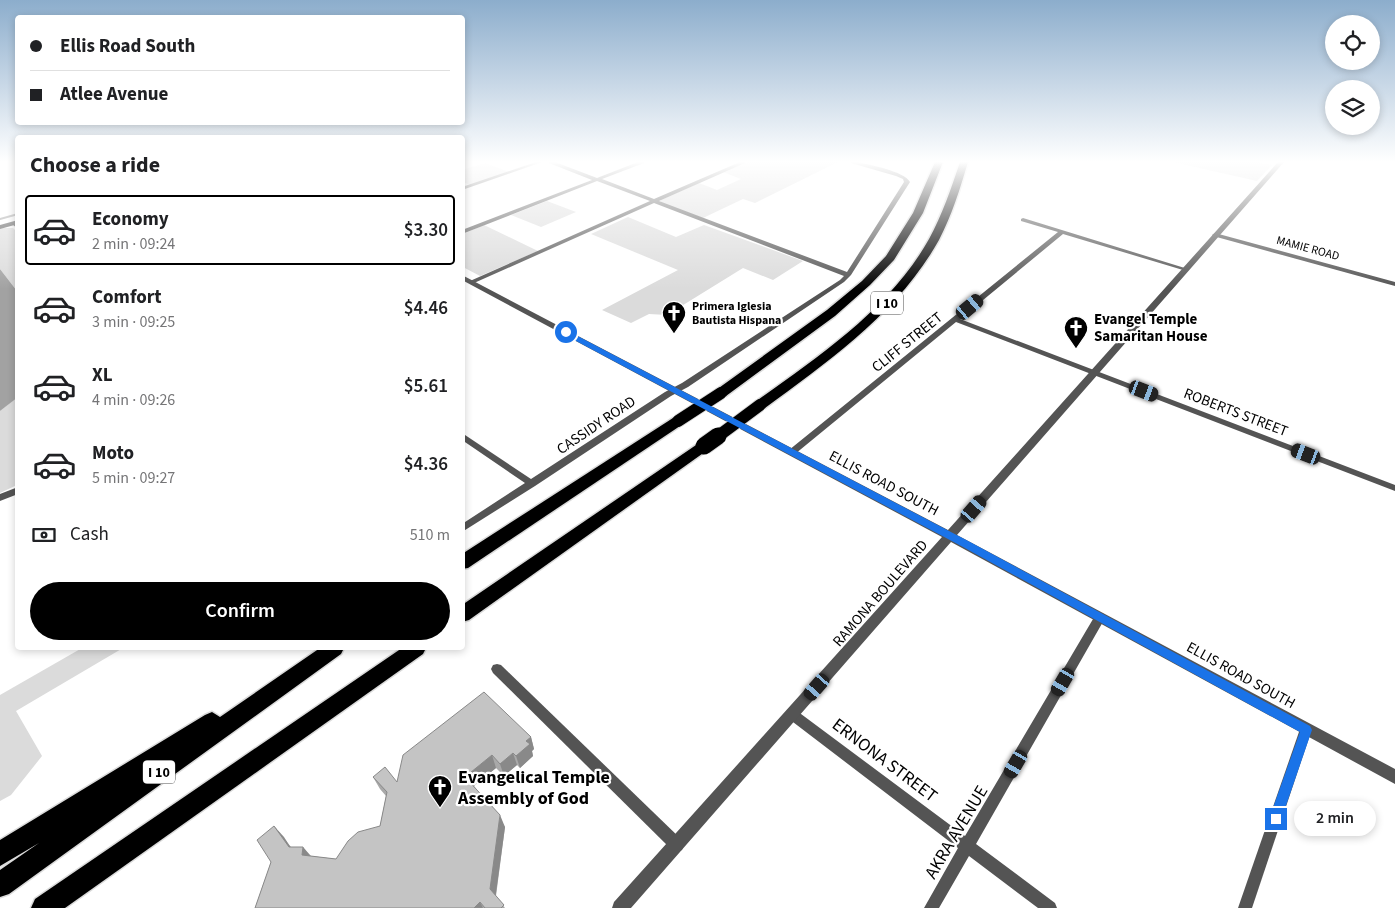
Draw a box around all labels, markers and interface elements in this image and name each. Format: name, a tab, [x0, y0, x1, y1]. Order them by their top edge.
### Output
map controls	[1325, 15, 1380, 135]
button: locate	[1325, 15, 1380, 70]
text: Ellis Road South	[60, 33, 195, 60]
button: layers	[1325, 80, 1380, 135]
text: Atlee Avenue	[60, 81, 168, 108]
text: Choose a ride	[30, 149, 160, 181]
text: Economy	[92, 206, 169, 233]
icon: car	[32, 208, 77, 253]
text: $3.30	[404, 217, 448, 244]
street label: MAMIE ROAD	[1275, 232, 1341, 265]
text: 2 min · 09:24	[92, 233, 175, 255]
text: Comfort	[92, 284, 162, 311]
icon: car	[32, 286, 77, 331]
road number: I 10	[871, 292, 903, 314]
car	[953, 292, 986, 322]
text: $4.46	[404, 295, 448, 322]
place label: Primera Iglesia Bautista Hispana	[692, 298, 781, 329]
church icon: Primera Iglesia Bautista Hispana	[661, 300, 687, 334]
street label: CLIFF STREET	[867, 307, 947, 378]
place label: Evangel Temple Samaritan House	[1094, 309, 1208, 347]
text: 3 min · 09:25	[92, 311, 175, 333]
church icon: Evangel Temple Samaritan House	[1063, 315, 1089, 349]
route start	[555, 321, 577, 343]
text: XL	[92, 362, 113, 389]
icon: car	[32, 364, 77, 409]
text: $5.61	[404, 373, 448, 400]
car	[1127, 379, 1160, 403]
street label: ROBERTS STREET	[1181, 383, 1291, 442]
text: 4 min · 09:26	[92, 389, 175, 411]
street label: CASSIDY ROAD	[553, 391, 640, 460]
text: Moto	[92, 440, 134, 467]
icon: car	[32, 442, 77, 487]
car	[1289, 442, 1322, 466]
street label: ELLIS ROAD SOUTH	[825, 446, 942, 521]
text: $4.36	[404, 451, 448, 478]
text: 5 min · 09:27	[92, 467, 175, 489]
car	[958, 493, 989, 525]
icon: cash	[30, 521, 58, 549]
text: Cash	[70, 521, 109, 548]
text: 510 m	[410, 524, 450, 546]
street label: RAMONA BOULEVARD	[828, 535, 933, 651]
button: Confirm	[30, 582, 450, 640]
street label: ELLIS ROAD SOUTH	[1182, 637, 1299, 714]
car	[1049, 665, 1076, 699]
car	[801, 671, 832, 703]
street label: ERNONA STREET	[827, 712, 943, 809]
car	[1002, 747, 1029, 781]
road number: I 10	[143, 760, 175, 784]
place label: Evangelical Temple Assembly of God	[457, 765, 610, 811]
church icon: Evangelical Temple Assembly of God	[427, 774, 453, 808]
street label: AKRA AVENUE	[919, 781, 994, 884]
callout: 2 min	[1294, 802, 1376, 836]
text: 2 min	[1316, 807, 1354, 829]
route end	[1265, 808, 1287, 830]

